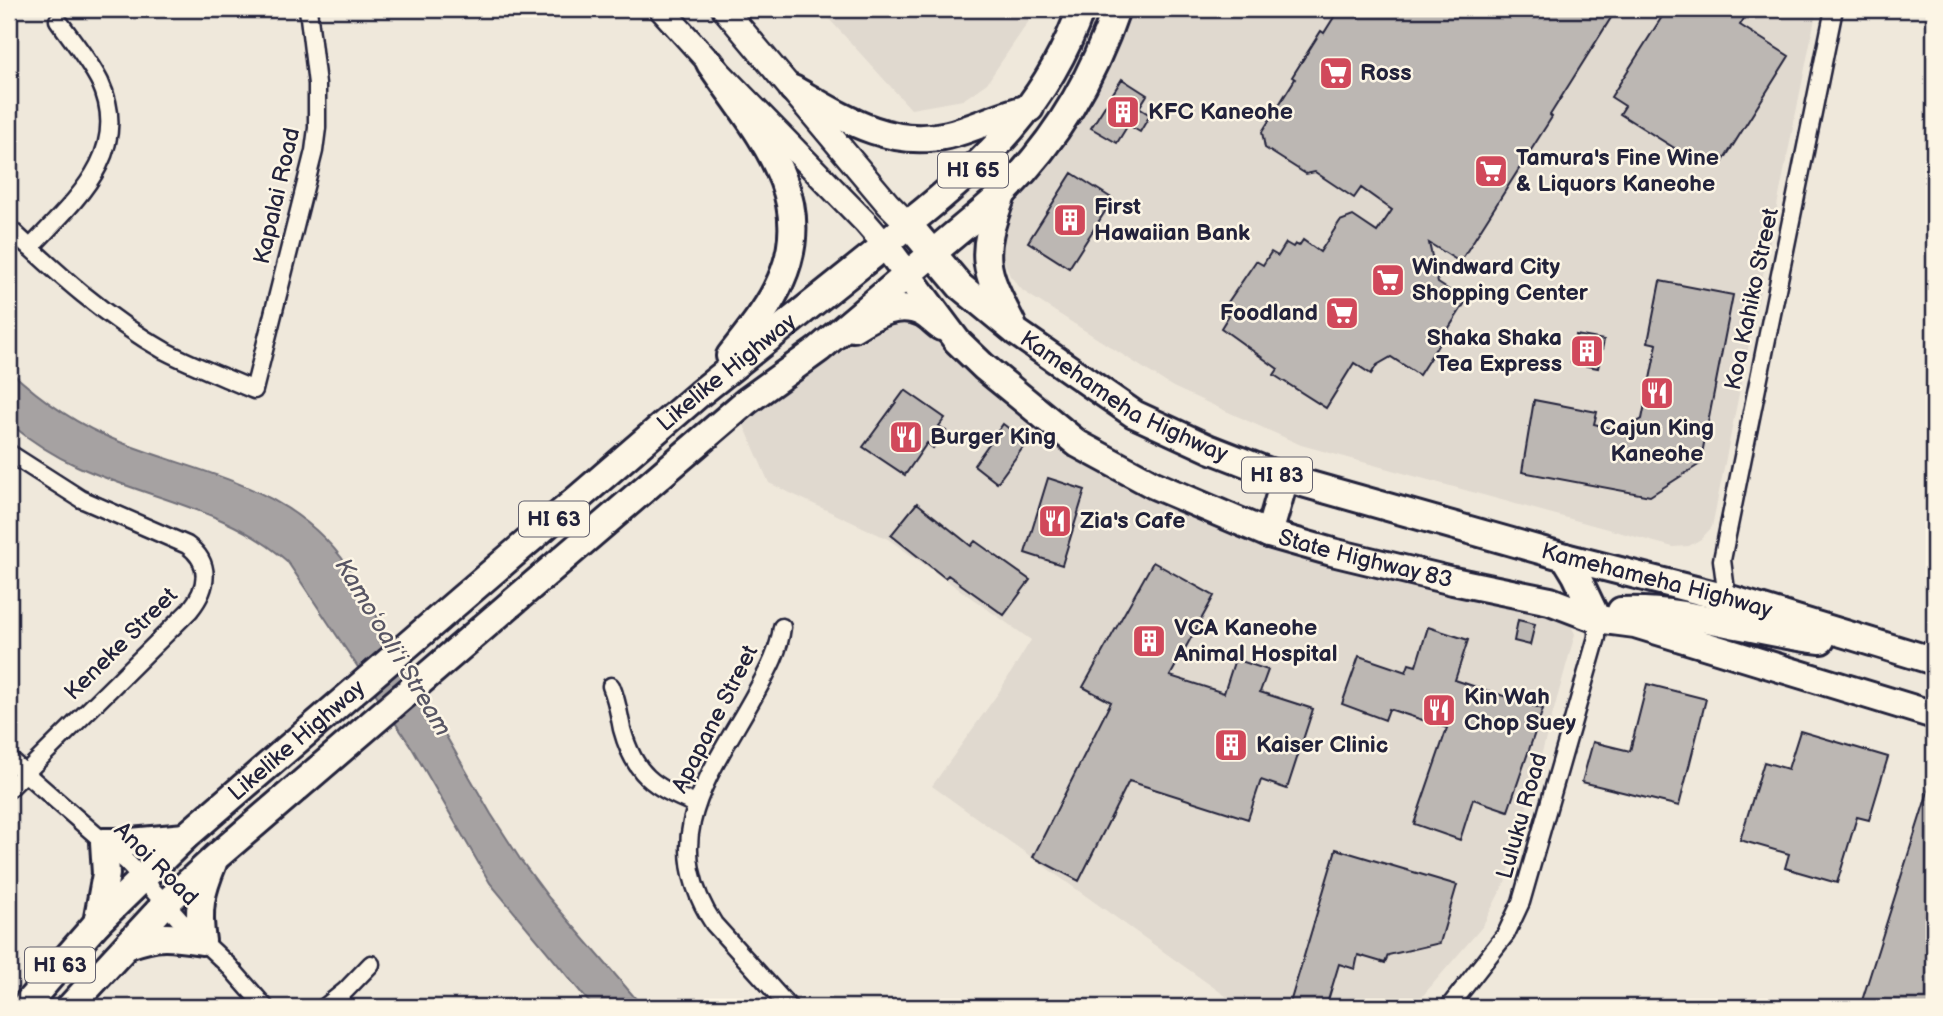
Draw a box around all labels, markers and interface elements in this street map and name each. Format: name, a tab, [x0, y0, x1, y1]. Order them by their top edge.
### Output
supermarket icon: Ross	[1317, 54, 1355, 92]
place label: Ross	[1360, 59, 1412, 87]
building icon: KFC Kaneohe	[1104, 93, 1142, 131]
place label: KFC Kaneohe	[1148, 98, 1293, 126]
street label: Kapalai Road	[248, 125, 306, 267]
place label: Tamura's Fine Wine & Liquors Kaneohe	[1516, 144, 1719, 198]
road number: HI 65	[938, 152, 1008, 188]
supermarket icon: Tamura's Fine Wine & Liquors Kaneohe	[1472, 152, 1510, 190]
place label: First Hawaiian Bank	[1094, 193, 1250, 247]
building icon: First Hawaiian Bank	[1051, 201, 1089, 239]
street label: Koa Kahiko Street	[1719, 205, 1785, 393]
place label: Windward City Shopping Center	[1412, 253, 1589, 307]
supermarket icon: Windward City Shopping Center	[1369, 261, 1407, 299]
supermarket icon: Foodland	[1323, 294, 1361, 332]
place label: Foodland	[1220, 299, 1318, 327]
street label: Likelike Highway	[652, 307, 803, 438]
place label: Shaka Shaka Tea Express	[1427, 324, 1562, 378]
street label: Kamehameha Highway	[1014, 325, 1232, 469]
building icon: Shaka Shaka Tea Express	[1568, 332, 1606, 370]
restaurant icon: Cajun King Kaneohe	[1638, 374, 1676, 412]
place label: Cajun King Kaneohe	[1600, 414, 1714, 468]
restaurant icon: Burger King	[887, 418, 925, 456]
place label: Burger King	[930, 423, 1056, 451]
road number: HI 83	[1242, 458, 1312, 492]
road number: HI 63	[519, 502, 589, 536]
restaurant icon: Zia's Cafe	[1036, 502, 1074, 540]
place label: Zia's Cafe	[1080, 507, 1185, 535]
street label: State Highway 83	[1275, 523, 1455, 594]
street label: Kamehameha Highway	[1538, 537, 1776, 625]
water label: Kamoʻoaliʻi Stream	[329, 553, 457, 741]
street label: Keneke Street	[59, 582, 183, 706]
place label: VCA Kaneohe Animal Hospital	[1173, 614, 1338, 668]
building icon: VCA Kaneohe Animal Hospital	[1130, 622, 1168, 660]
street label: Apapane Street	[666, 640, 764, 798]
street label: Likelike Highway	[223, 674, 371, 807]
place label: Kin Wah Chop Suey	[1464, 683, 1576, 737]
restaurant icon: Kin Wah Chop Suey	[1420, 691, 1458, 729]
building icon: Kaiser Clinic	[1212, 726, 1250, 764]
place label: Kaiser Clinic	[1256, 731, 1389, 759]
street label: Luluku Road	[1491, 750, 1553, 882]
street label: Anoi Road	[108, 816, 204, 912]
road number: HI 63	[25, 948, 95, 982]

